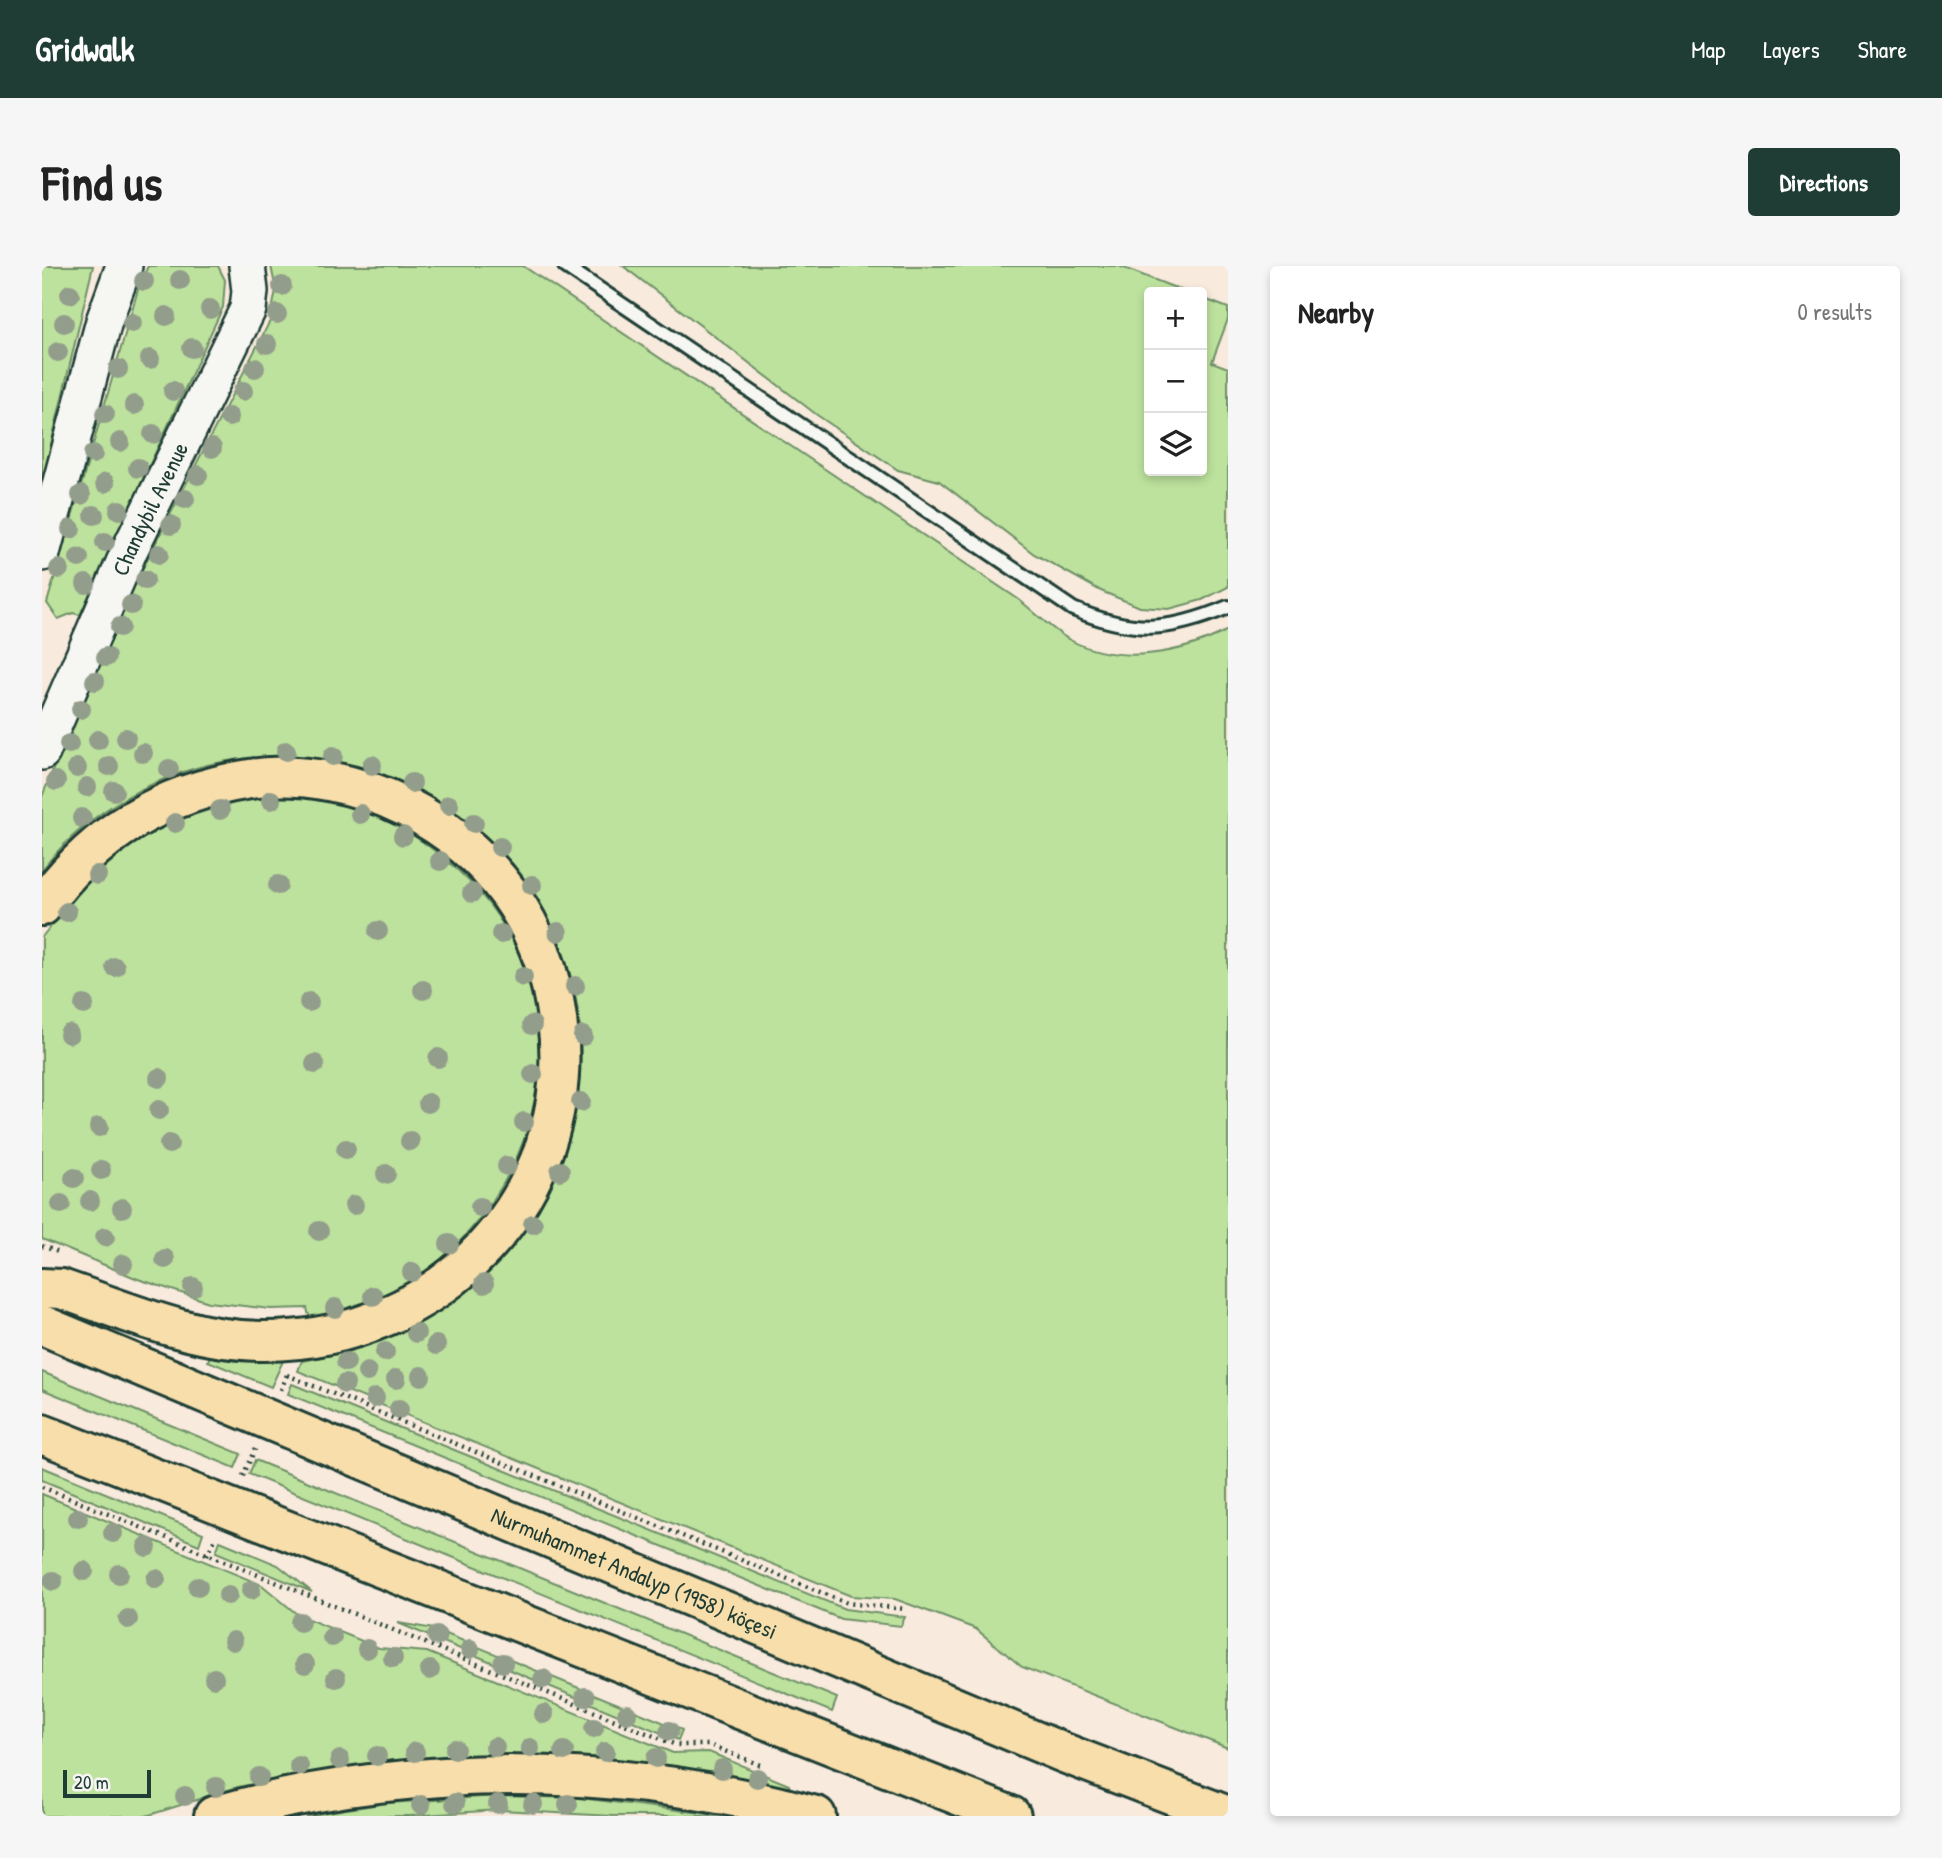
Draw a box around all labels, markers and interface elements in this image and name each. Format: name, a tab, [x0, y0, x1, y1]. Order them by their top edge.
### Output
text: Gridwalk	[35, 27, 135, 71]
text: Map	[1691, 33, 1725, 65]
text: Layers	[1763, 33, 1820, 65]
text: Share	[1858, 33, 1907, 65]
button: Directions	[1748, 148, 1900, 216]
text: Find us	[42, 149, 162, 215]
map controls	[1144, 287, 1207, 476]
button: +	[1144, 287, 1207, 350]
text: Nearby	[1298, 292, 1374, 332]
text: 0 results	[1797, 296, 1872, 327]
button: −	[1144, 350, 1207, 413]
button: layers	[1144, 413, 1207, 476]
street label: Chandybil Avenue	[104, 437, 195, 580]
street label: Nurmuhammet Andalyp (1958) köçesi	[487, 1499, 782, 1646]
scale bar	[63, 1767, 150, 1799]
text: 20 m	[74, 1769, 109, 1795]

